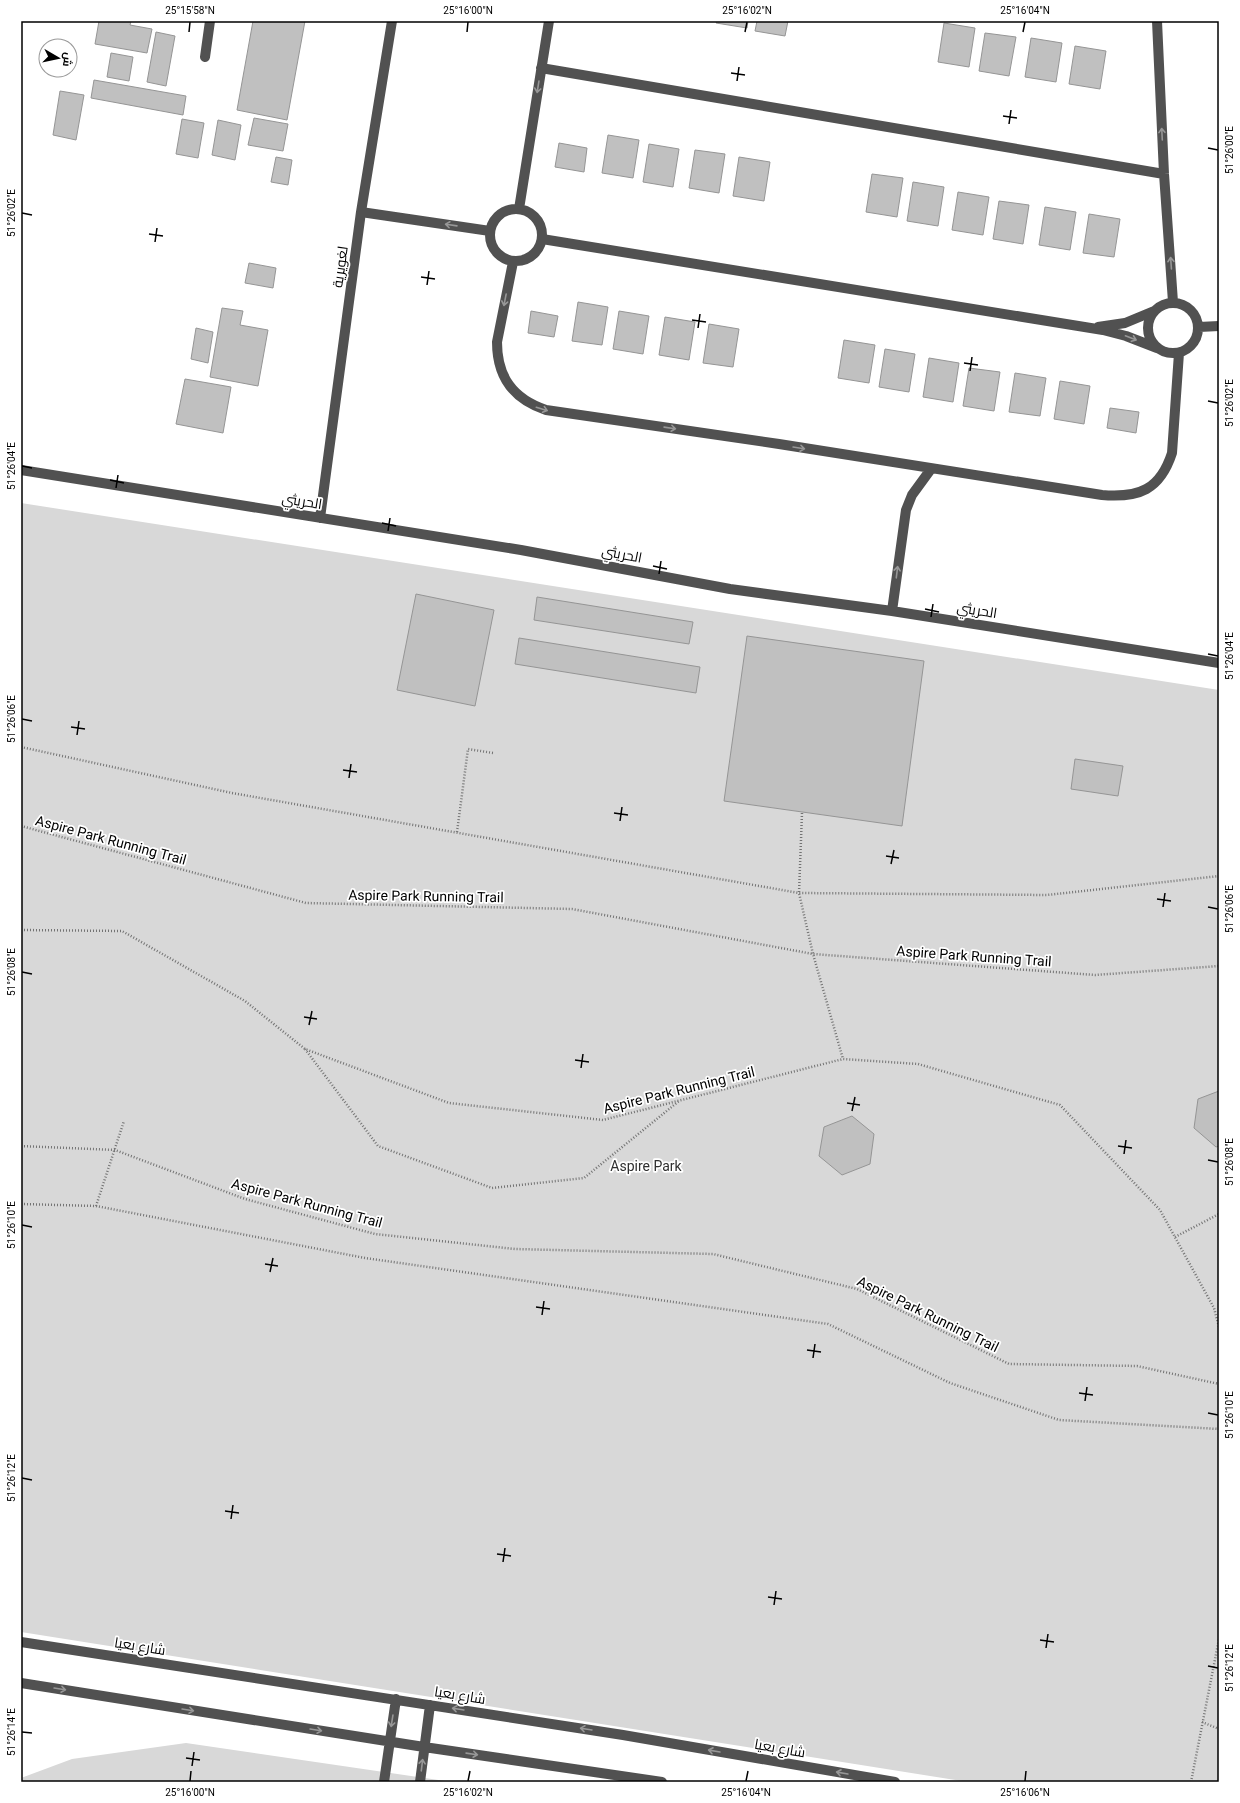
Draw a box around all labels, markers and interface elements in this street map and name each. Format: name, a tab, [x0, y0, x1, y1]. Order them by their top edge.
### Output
text: 25°15'58"N	[165, 5, 215, 16]
text: 25°16'00"N	[443, 5, 493, 16]
text: 25°16'02"N	[722, 5, 772, 16]
text: 25°16'04"N	[1000, 5, 1050, 16]
north arrow	[38, 38, 78, 78]
text: ش	[60, 51, 75, 67]
one-way arrow	[534, 80, 542, 93]
text: 51°26'00"E	[1224, 126, 1235, 174]
one-way arrow	[1159, 128, 1166, 141]
text: 51°26'02"E	[6, 189, 17, 237]
one-way arrow	[445, 221, 458, 229]
street label: لغويرية	[329, 245, 351, 289]
one-way arrow	[1167, 257, 1174, 270]
one-way arrow	[501, 293, 509, 306]
one-way arrow	[1125, 335, 1137, 343]
text: 51°26'02"E	[1224, 379, 1235, 427]
one-way arrow	[536, 405, 548, 413]
one-way arrow	[664, 425, 677, 433]
text: 51°26'04"E	[6, 442, 17, 490]
one-way arrow	[792, 444, 805, 452]
street label: الحريثي	[280, 490, 323, 516]
street label: الحريثي	[600, 542, 643, 570]
one-way arrow	[893, 566, 901, 579]
street label: الحريثي	[955, 599, 998, 625]
text: 51°26'04"E	[1224, 632, 1235, 680]
text: 51°26'06"E	[6, 695, 17, 743]
street label: Aspire Park Running Trail	[34, 812, 188, 868]
text: 51°26'06"E	[1224, 885, 1235, 933]
street label: Aspire Park Running Trail	[348, 887, 504, 905]
street label: Aspire Park Running Trail	[896, 943, 1052, 969]
text: 51°26'08"E	[6, 948, 17, 996]
street label: Aspire Park Running Trail	[602, 1063, 756, 1117]
text: 51°26'08"E	[1224, 1138, 1235, 1186]
park label: Aspire Park	[610, 1158, 683, 1174]
street label: Aspire Park Running Trail	[230, 1175, 384, 1231]
text: 51°26'10"E	[6, 1201, 17, 1249]
street label: Aspire Park Running Trail	[855, 1273, 1001, 1355]
text: 51°26'10"E	[1224, 1391, 1235, 1439]
text: 51°26'12"E	[6, 1454, 17, 1502]
street label: شارع بعيا	[113, 1634, 167, 1659]
text: 51°26'12"E	[1224, 1644, 1235, 1692]
street label: شارع بعيا	[433, 1683, 487, 1708]
one-way arrow	[53, 1685, 66, 1693]
one-way arrow	[452, 1705, 465, 1713]
one-way arrow	[181, 1706, 194, 1714]
text: 51°26'14"E	[6, 1708, 17, 1756]
one-way arrow	[388, 1714, 396, 1727]
one-way arrow	[580, 1725, 593, 1733]
one-way arrow	[309, 1726, 322, 1734]
street label: شارع بعيا	[753, 1736, 807, 1761]
one-way arrow	[708, 1747, 721, 1755]
one-way arrow	[466, 1750, 479, 1758]
one-way arrow	[418, 1759, 426, 1772]
one-way arrow	[836, 1769, 849, 1777]
text: 25°16'00"N	[165, 1787, 215, 1798]
text: 25°16'02"N	[443, 1787, 493, 1798]
text: 25°16'04"N	[721, 1787, 771, 1798]
text: 25°16'06"N	[1000, 1787, 1050, 1798]

